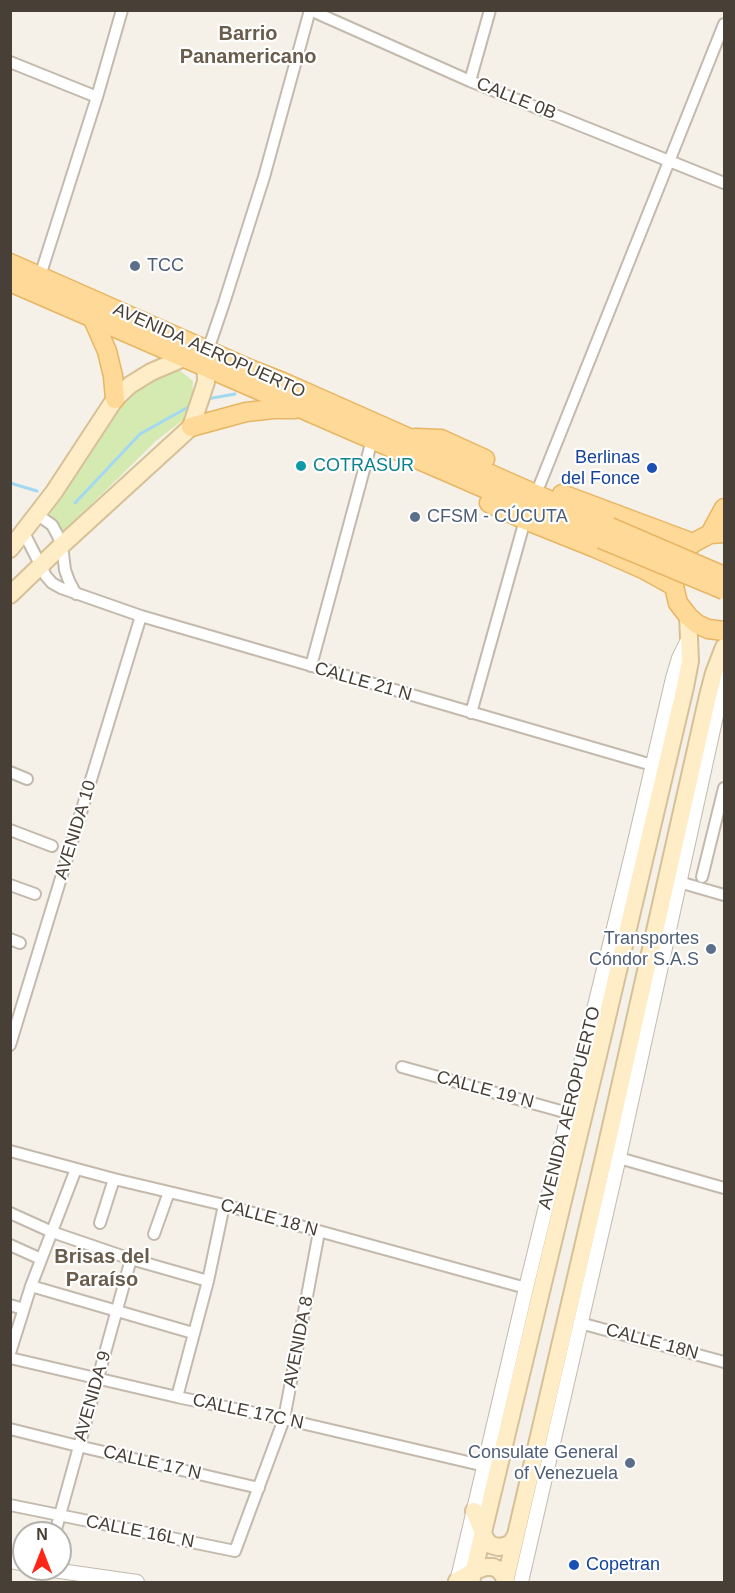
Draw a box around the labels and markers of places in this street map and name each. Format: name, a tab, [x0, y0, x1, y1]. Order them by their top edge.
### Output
place label: TCC	[147, 255, 184, 277]
marker: TCC	[128, 259, 142, 273]
place label: Berlinas del Fonce	[561, 447, 640, 490]
place label: COTRASUR	[313, 455, 414, 477]
marker: COTRASUR	[294, 459, 308, 473]
marker: Berlinas del Fonce	[645, 461, 659, 475]
place label: CFSM - CÚCUTA	[427, 506, 568, 528]
marker: CFSM - CÚCUTA	[408, 510, 422, 524]
place label: Transportes Cóndor S.A.S	[589, 928, 699, 970]
marker: Transportes Cóndor S.A.S	[704, 942, 718, 956]
place label: Consulate General of Venezuela	[468, 1442, 618, 1484]
marker: Consulate General of Venezuela	[623, 1456, 637, 1470]
place label: Copetran	[586, 1554, 660, 1576]
marker: Copetran	[567, 1558, 581, 1572]

